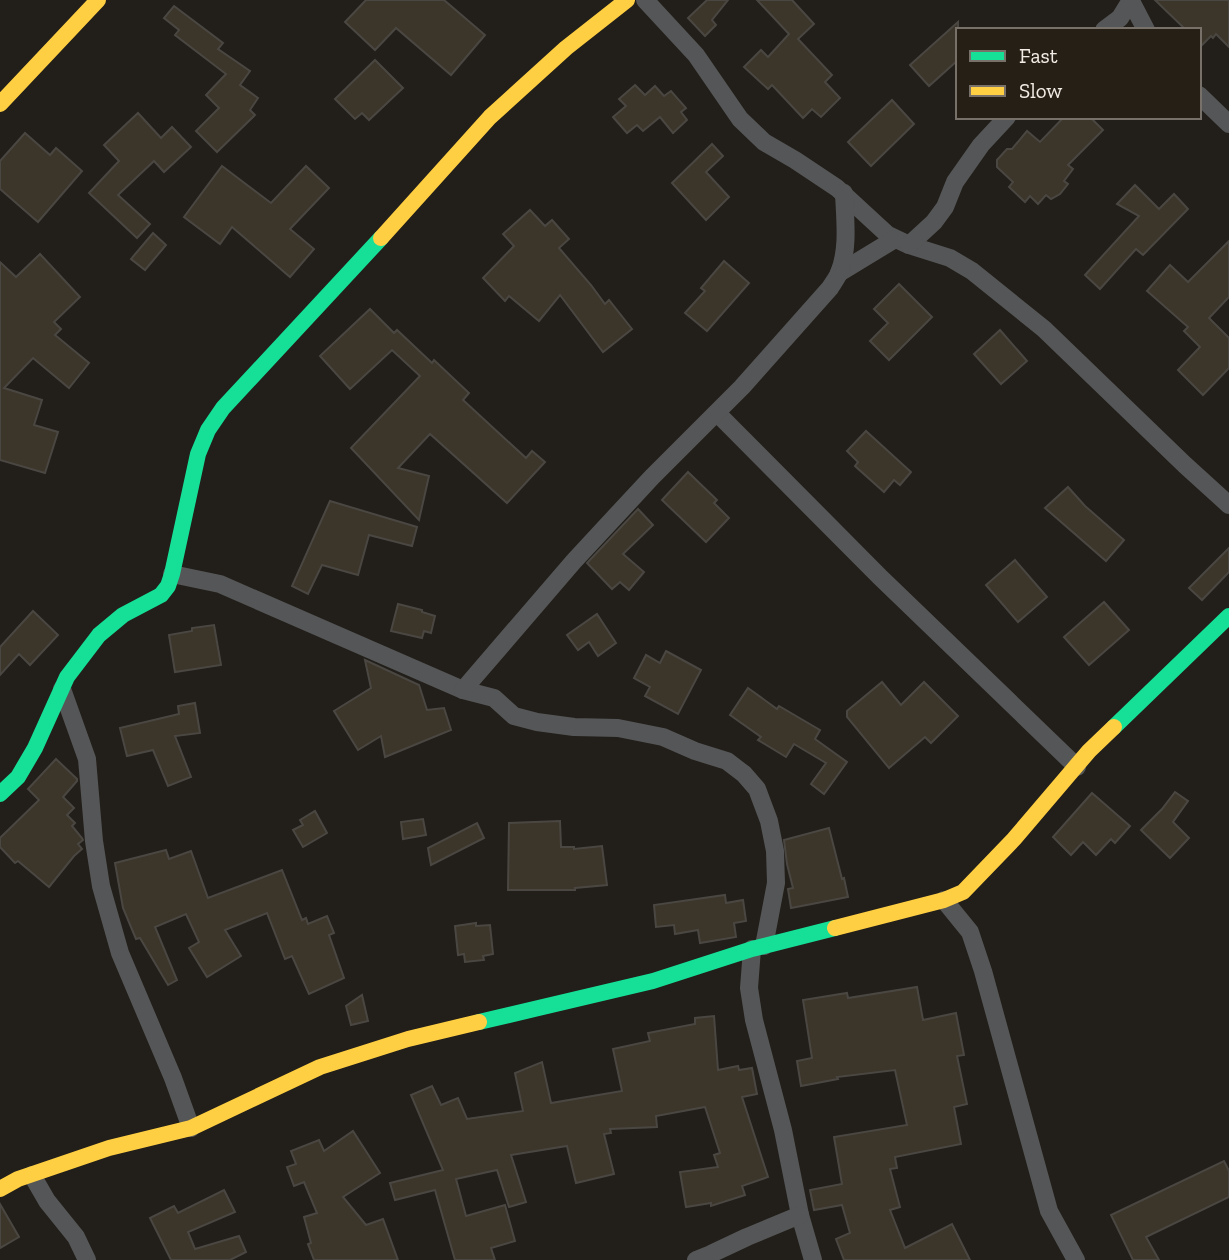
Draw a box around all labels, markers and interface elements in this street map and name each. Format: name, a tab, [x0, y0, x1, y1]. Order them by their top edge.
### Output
legend	[956, 28, 1201, 119]
text: Fast	[1019, 43, 1058, 68]
text: Slow	[1019, 78, 1062, 103]

